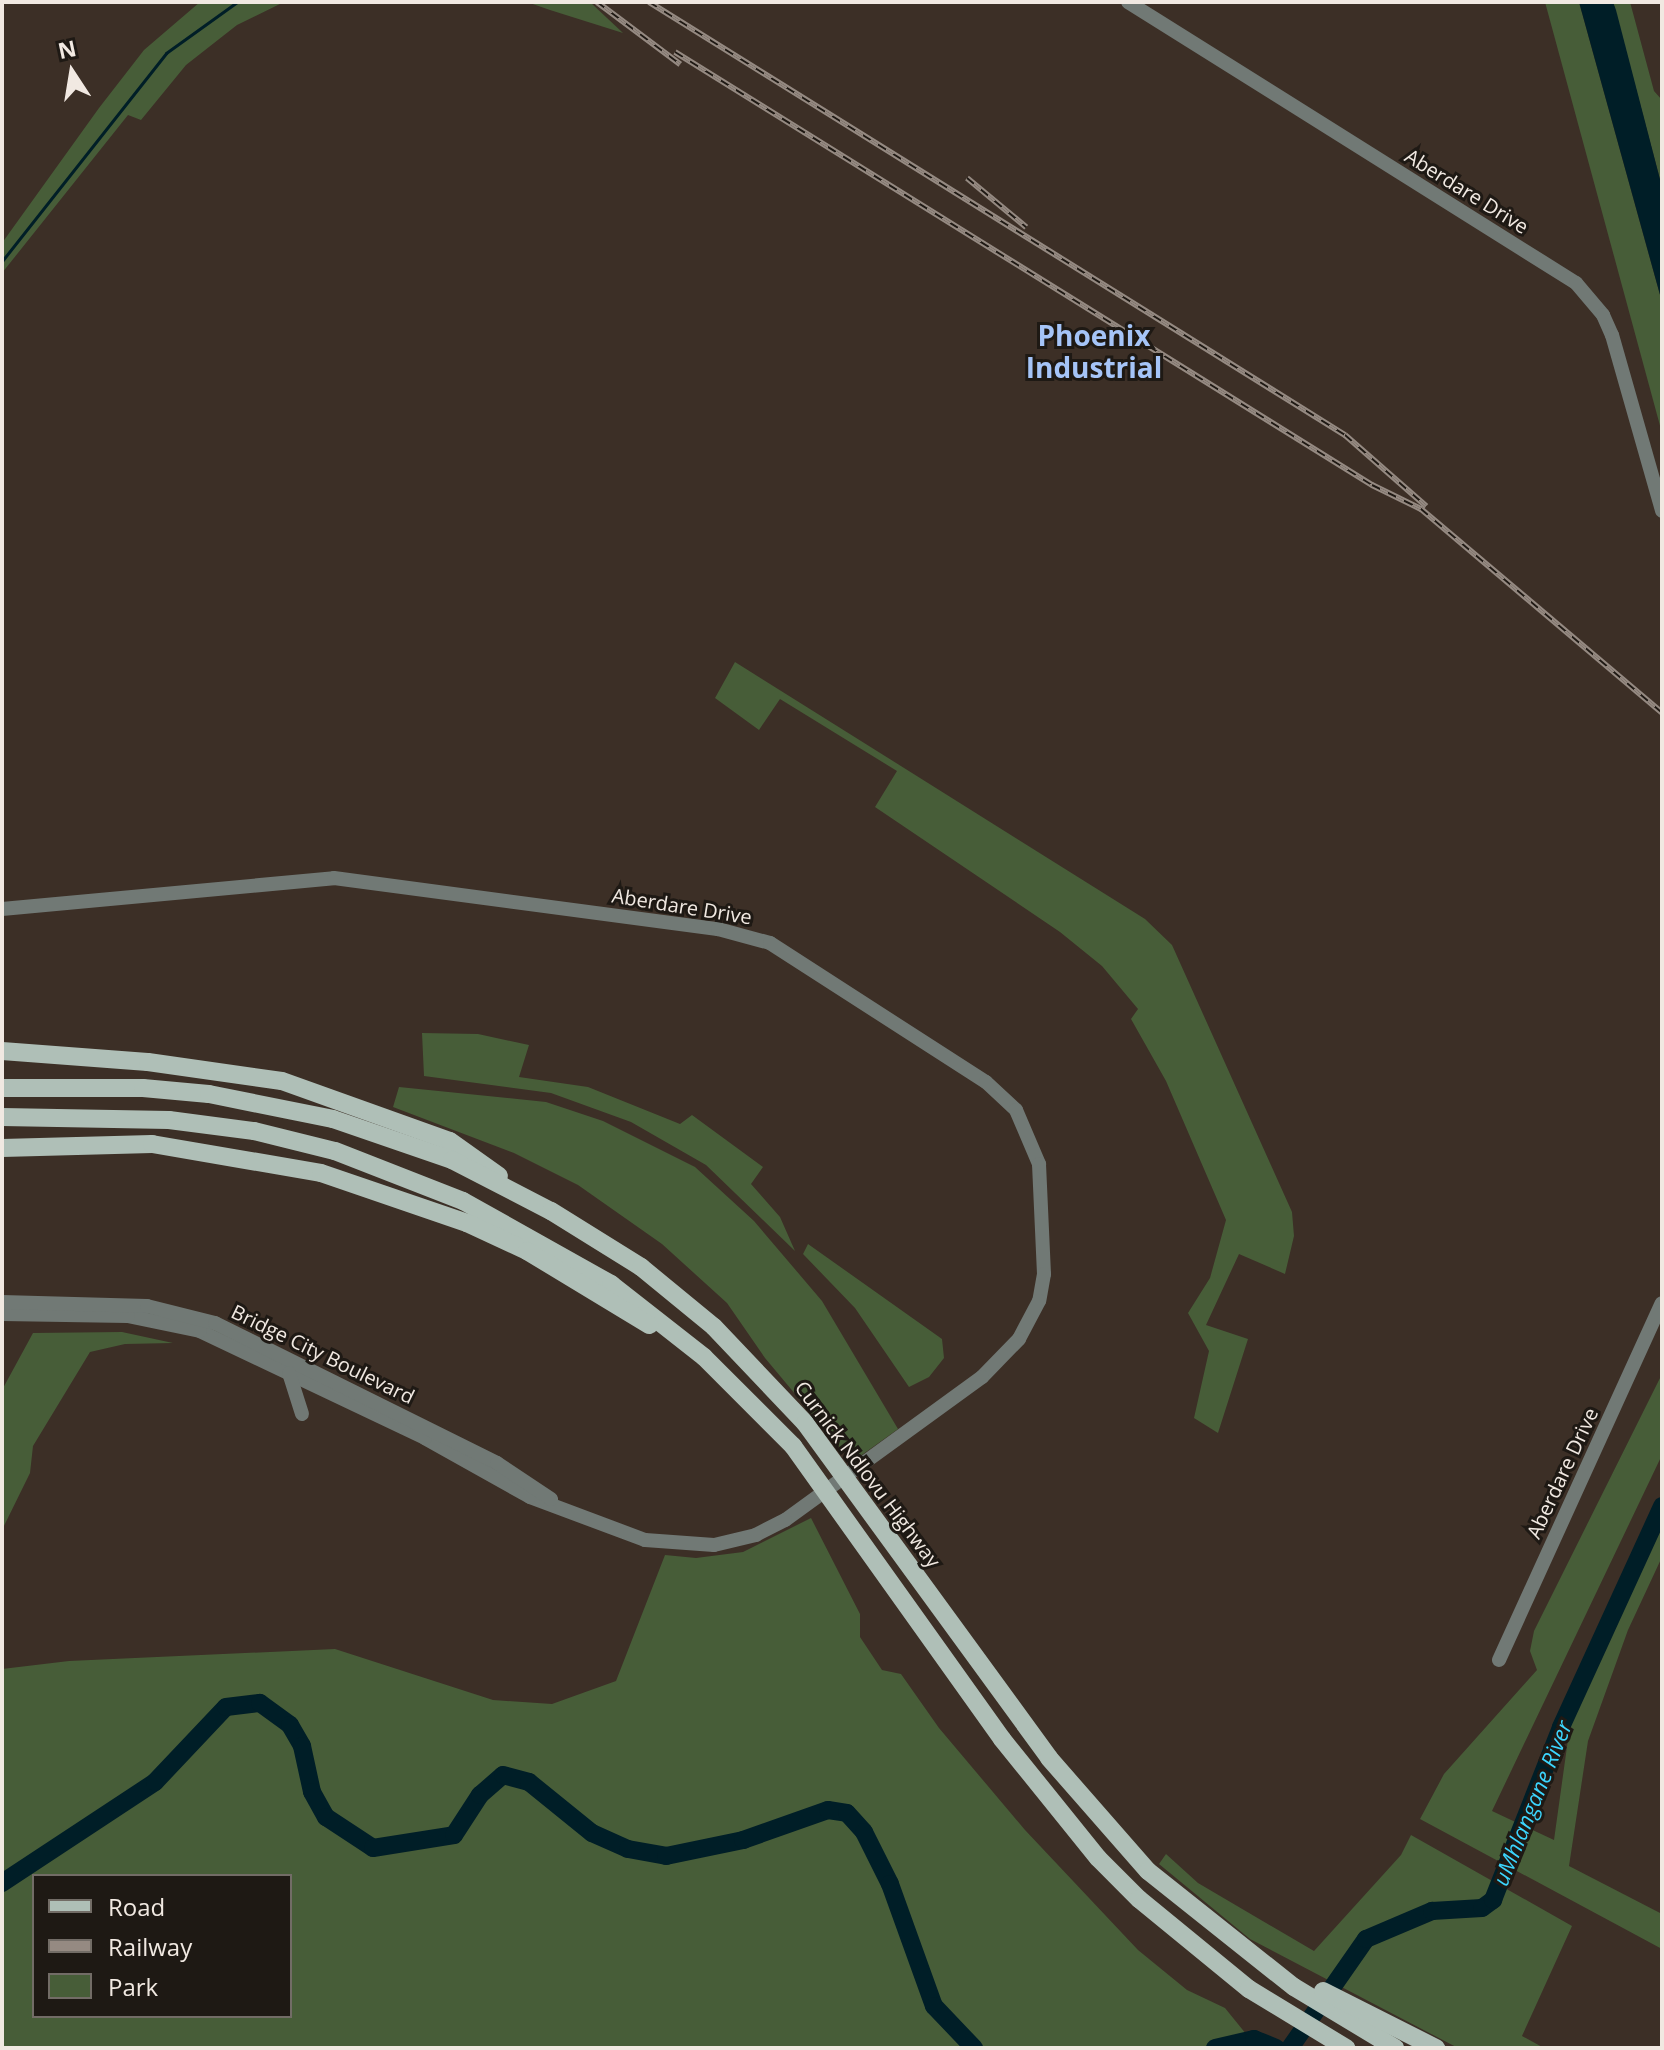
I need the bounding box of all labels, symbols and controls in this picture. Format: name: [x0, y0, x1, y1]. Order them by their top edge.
north arrow: [32, 32, 112, 112]
text: N: [55, 32, 79, 65]
street label: Aberdare Drive: [1401, 143, 1533, 239]
district label: Phoenix Industrial: [1026, 318, 1162, 384]
street label: Aberdare Drive: [610, 883, 754, 929]
street label: Bridge City Boulevard: [228, 1299, 418, 1409]
street label: Curnick Ndlovu Highway: [790, 1376, 946, 1572]
street label: Aberdare Drive: [1521, 1404, 1603, 1542]
water label: uMhlangane River: [1487, 1717, 1577, 1889]
legend: [32, 1874, 292, 2018]
text: Road: [108, 1890, 165, 1923]
text: Railway: [108, 1930, 192, 1963]
text: Park: [108, 1970, 158, 2003]

